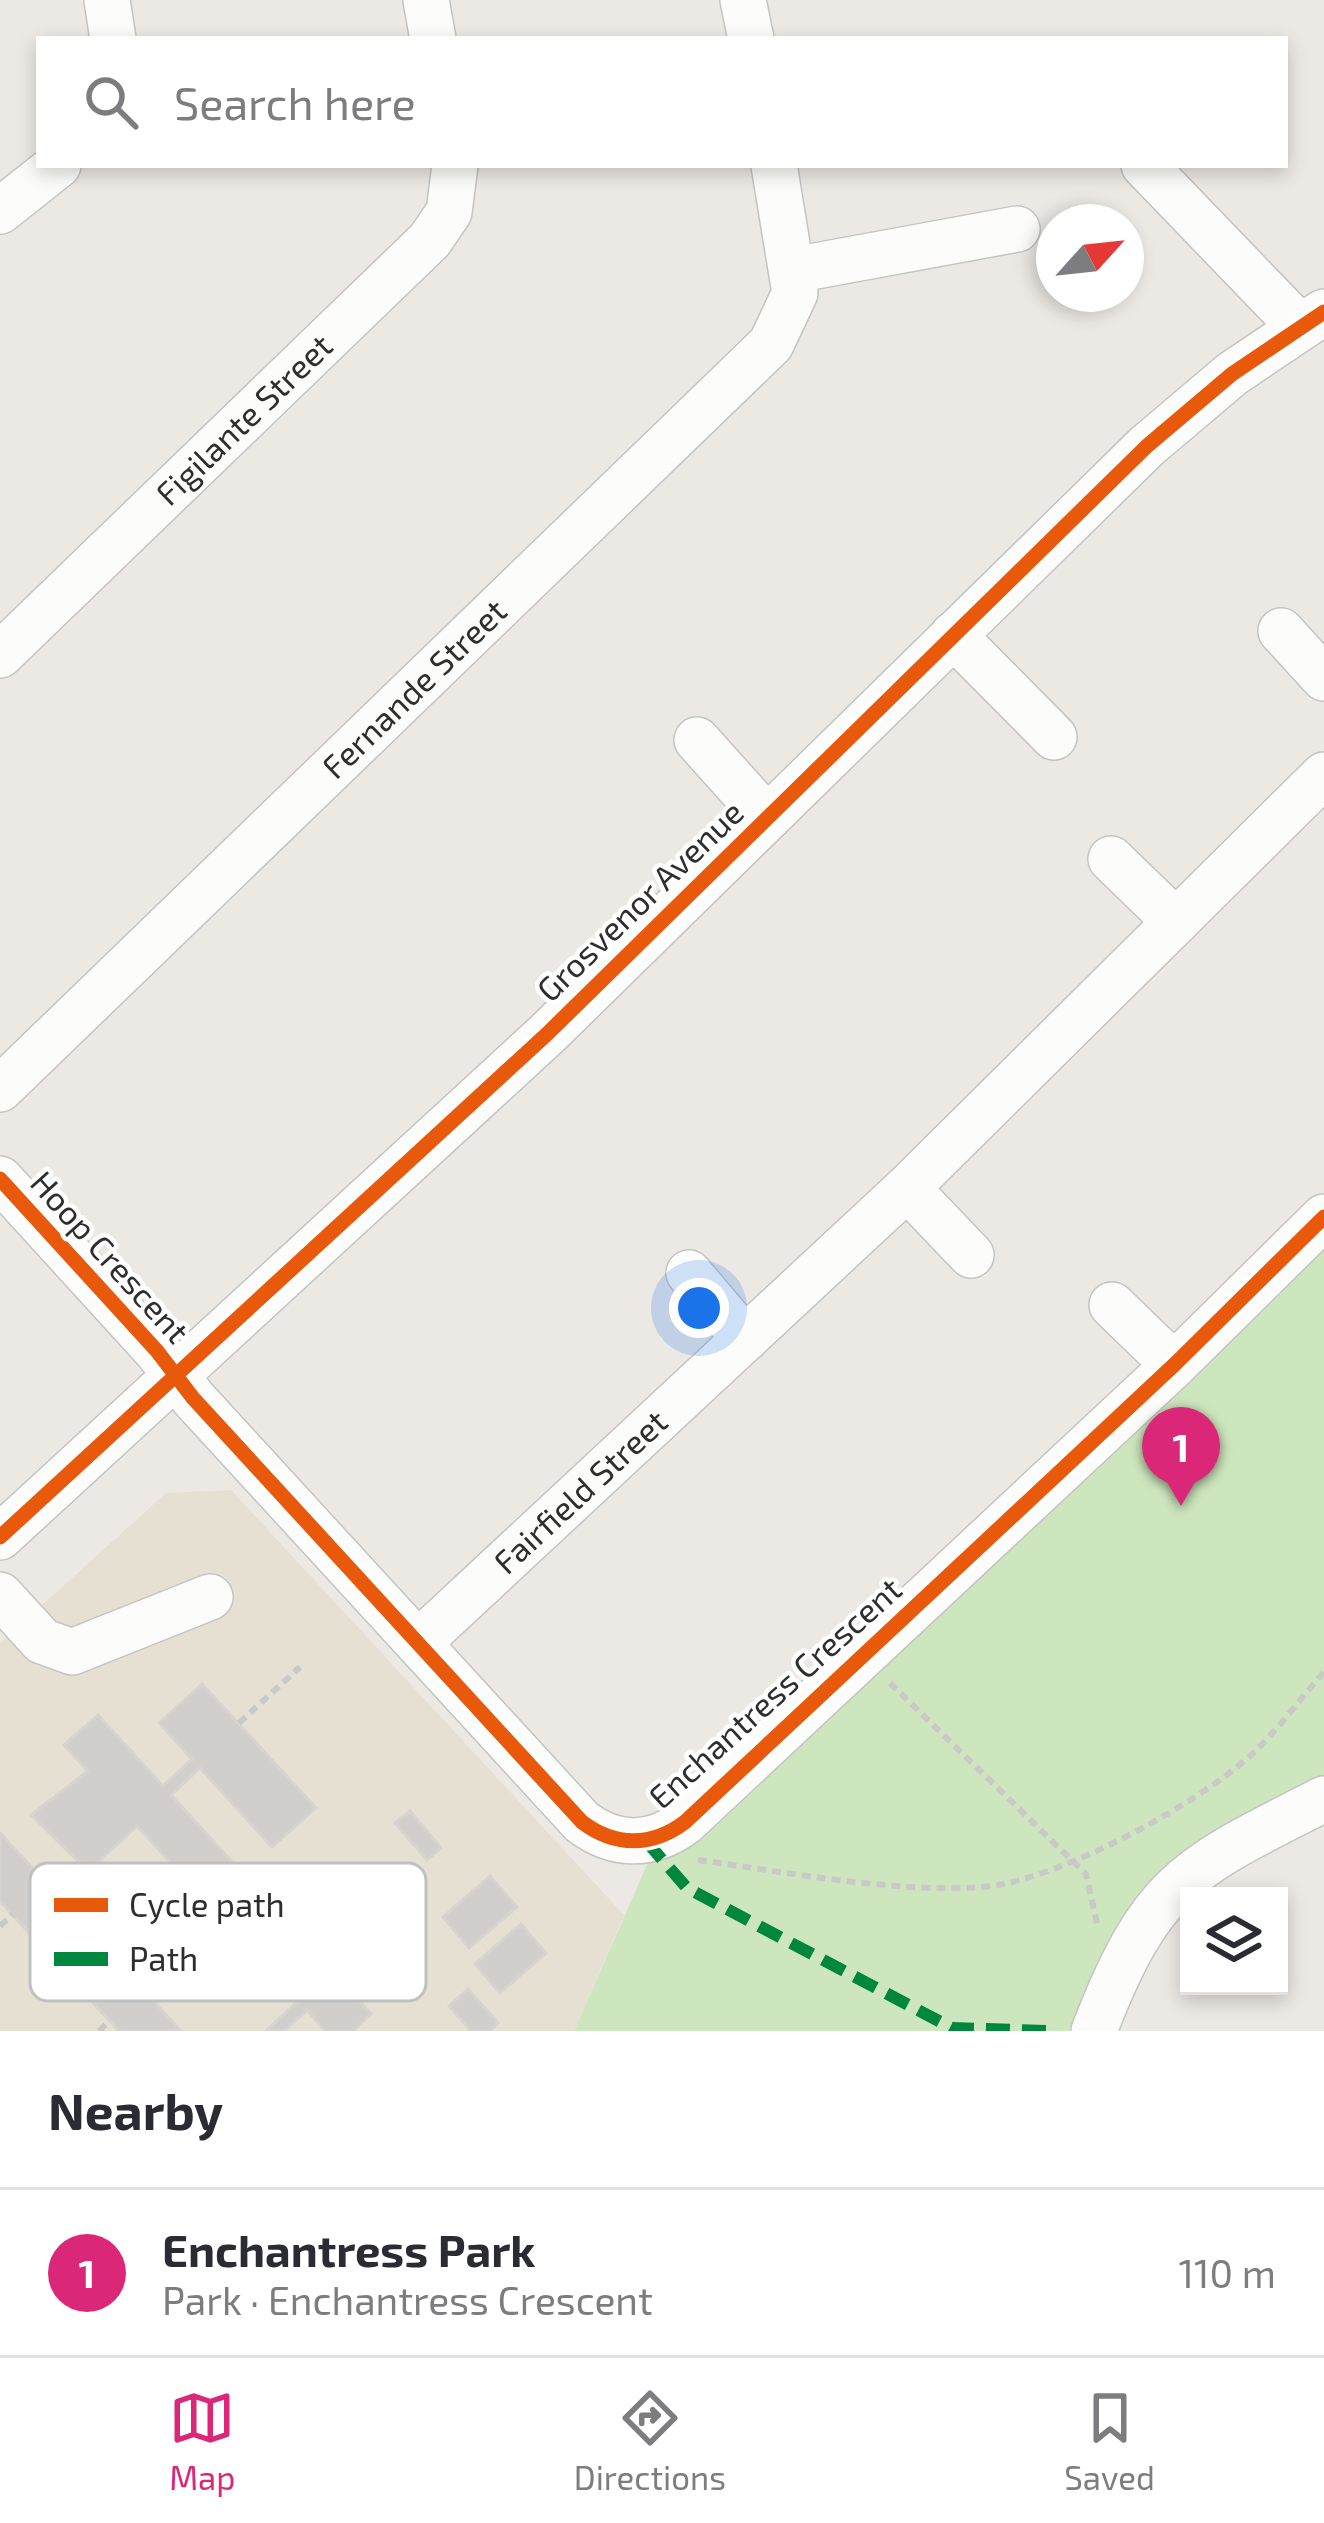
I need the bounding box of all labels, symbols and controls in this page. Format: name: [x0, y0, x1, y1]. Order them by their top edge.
search box: [36, 36, 1288, 168]
icon: search: [78, 69, 144, 135]
text: Search here: [174, 75, 416, 129]
north arrow: [1036, 204, 1144, 312]
street label: Figilante Street: [147, 325, 340, 513]
street label: Fernande Street: [313, 590, 514, 786]
street label: Grosvenor Avenue: [528, 792, 751, 1009]
street label: Hoop Crescent: [23, 1162, 198, 1351]
your location: [669, 1278, 729, 1338]
street label: Fairfield Street: [485, 1401, 675, 1581]
pin: 1: [1142, 1407, 1220, 1506]
street label: Enchantress Crescent: [640, 1568, 909, 1816]
legend: [30, 1863, 426, 2001]
text: Cycle path: [129, 1884, 285, 1924]
map controls: [1180, 1887, 1288, 1995]
button: layers: [1180, 1887, 1288, 1995]
text: Path: [129, 1938, 198, 1978]
text: Nearby: [48, 2079, 223, 2140]
text: Enchantress Park: [162, 2222, 536, 2276]
text: 1: [79, 2249, 95, 2296]
text: 110 m: [1179, 2249, 1276, 2296]
text: Park · Enchantress Crescent: [162, 2276, 653, 2323]
tab: Map: [169, 2385, 235, 2497]
tab: Directions: [574, 2385, 726, 2497]
tab: Saved: [1064, 2385, 1155, 2497]

